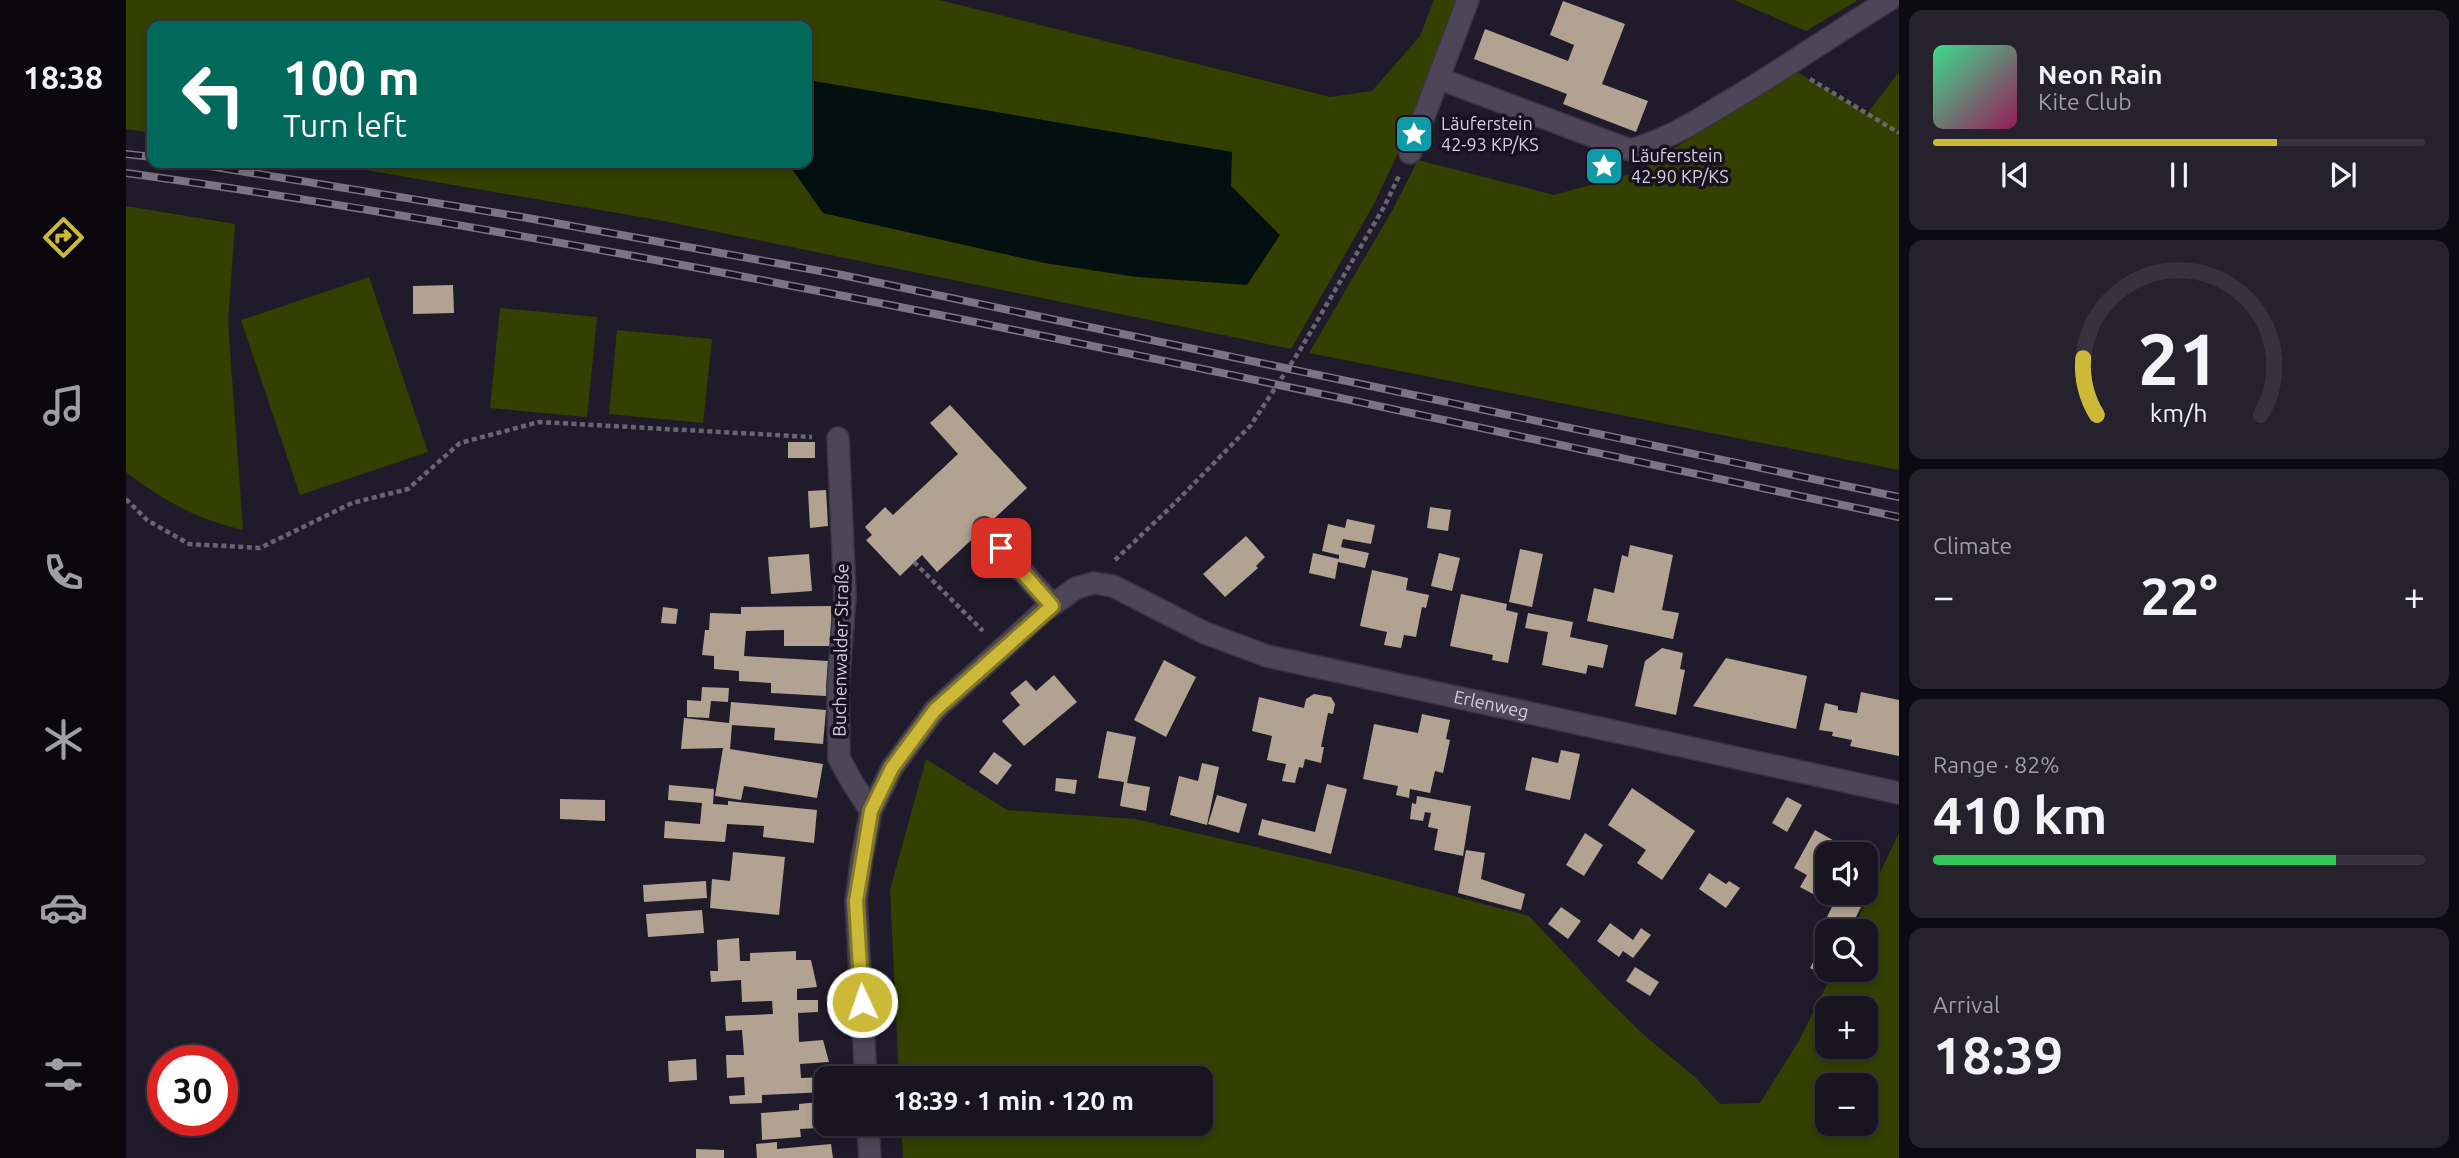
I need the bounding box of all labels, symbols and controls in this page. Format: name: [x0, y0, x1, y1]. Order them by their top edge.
icon: left: [168, 49, 259, 140]
text: 100 m: [283, 49, 420, 104]
text: 18:38: [23, 59, 103, 95]
text: Neon Rain: [2038, 60, 2163, 89]
text: Kite Club: [2038, 89, 2132, 114]
text: Turn left: [283, 107, 407, 143]
place icon: Läuferstein 42-93 KP/KS: [1393, 113, 1435, 155]
place label: Läuferstein 42-93 KP/KS: [1441, 113, 1539, 154]
place icon: Läuferstein 42-90 KP/KS: [1583, 145, 1625, 187]
place label: Läuferstein 42-90 KP/KS: [1631, 145, 1729, 186]
icon: previous: [1996, 156, 2034, 194]
icon: pause: [2160, 156, 2198, 194]
icon: next: [2324, 156, 2362, 194]
icon: directions: [39, 213, 88, 262]
text: 21: [2138, 318, 2220, 400]
icon: music: [39, 381, 88, 430]
text: km/h: [2150, 399, 2208, 427]
pin: [971, 518, 1031, 578]
icon: arrive: [982, 529, 1020, 567]
text: Climate: [1933, 533, 2012, 558]
icon: phone: [39, 548, 88, 597]
street label: Buchenwalder Straße: [828, 563, 852, 737]
text: 22°: [2140, 567, 2218, 625]
text: −: [1933, 575, 1954, 617]
text: +: [2404, 575, 2425, 617]
street label: Erlenweg: [1452, 686, 1531, 721]
icon: climate: [39, 715, 88, 764]
text: Range · 82%: [1933, 752, 2060, 777]
text: 410 km: [1933, 786, 2107, 844]
map controls: [1815, 842, 1878, 1136]
button: sound: [1815, 842, 1878, 905]
icon: car: [39, 883, 88, 932]
button: search: [1815, 919, 1878, 982]
position arrow: [825, 965, 899, 1039]
text: Arrival: [1933, 992, 2000, 1017]
button: +: [1815, 996, 1878, 1059]
text: 18:39: [1933, 1026, 2063, 1084]
speed limit sign: 30: [147, 1045, 238, 1136]
icon: filters: [39, 1050, 88, 1099]
button: −: [1815, 1073, 1878, 1136]
text: 18:39 · 1 min · 120 m: [893, 1086, 1134, 1115]

